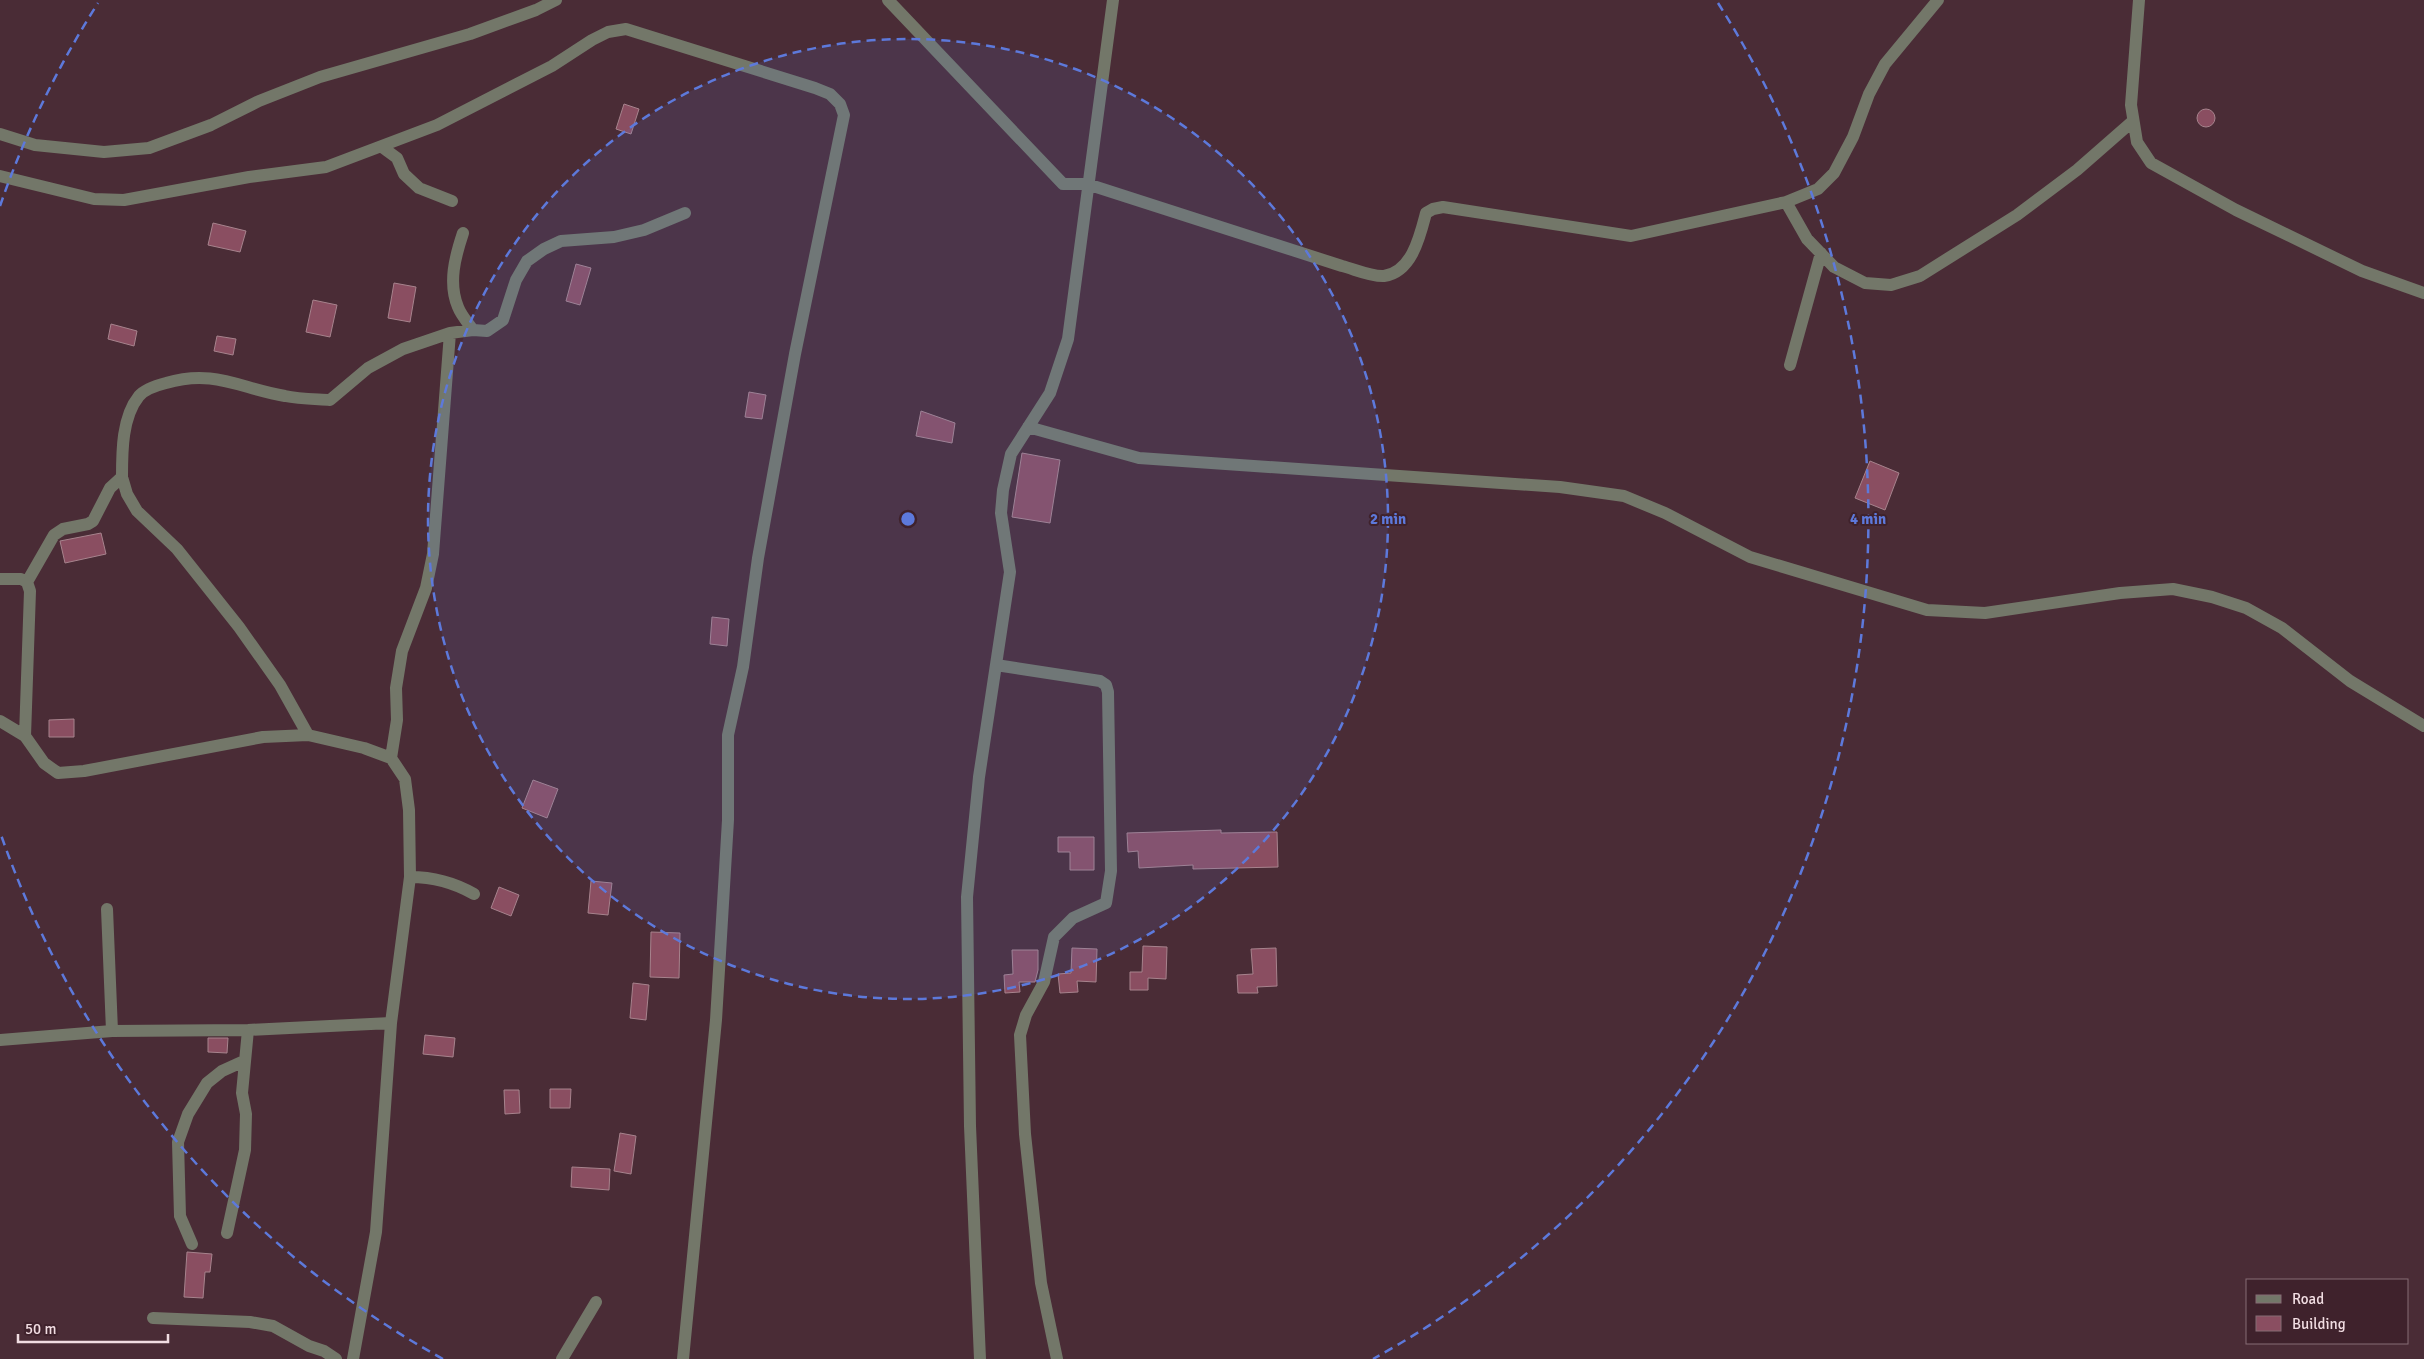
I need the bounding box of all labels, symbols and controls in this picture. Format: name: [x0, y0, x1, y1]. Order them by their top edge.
centre of rings: [899, 510, 917, 528]
text: 2 min: [1370, 510, 1406, 528]
text: 4 min: [1850, 510, 1886, 528]
legend: [2246, 1279, 2409, 1344]
text: Road: [2292, 1290, 2324, 1308]
scale bar: [18, 1312, 168, 1344]
text: Building: [2292, 1315, 2346, 1333]
text: 50 m: [25, 1320, 56, 1338]

